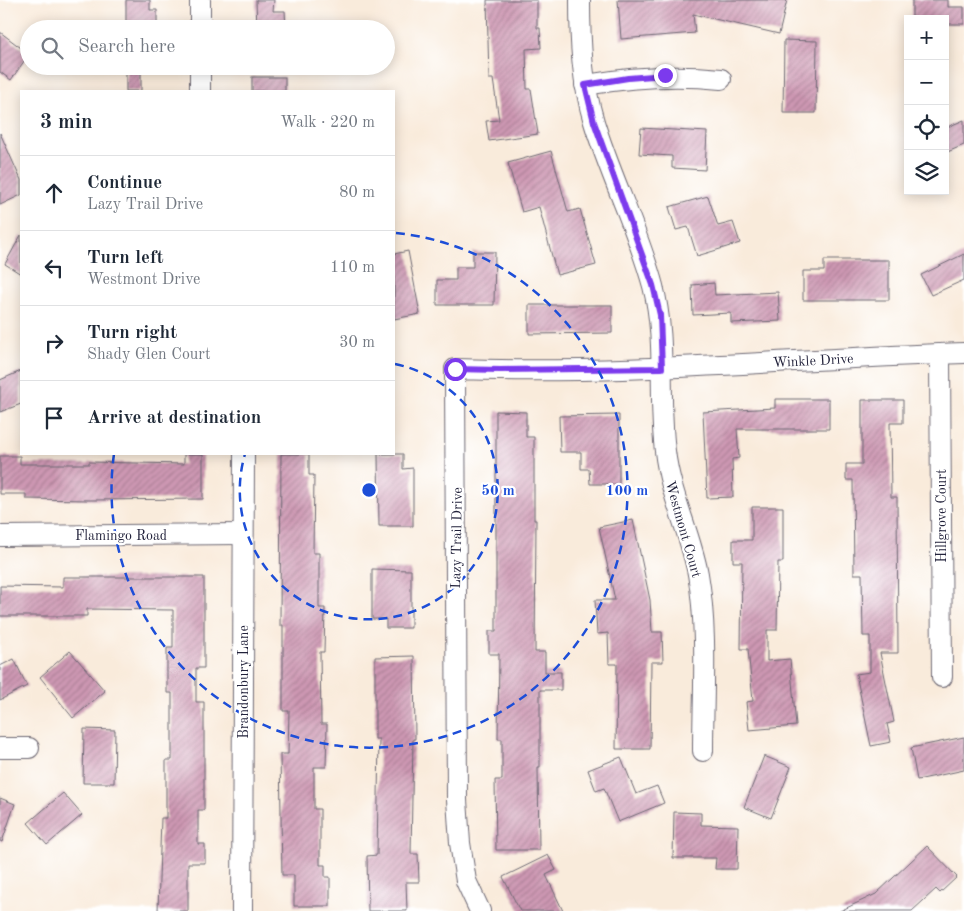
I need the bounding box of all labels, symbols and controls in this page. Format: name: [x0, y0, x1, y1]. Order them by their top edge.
map controls: [904, 15, 949, 195]
button: +: [904, 15, 949, 60]
search box: [20, 20, 395, 75]
icon: search: [38, 34, 66, 62]
text: Search here: [78, 38, 175, 57]
button: −: [904, 60, 949, 105]
route end: [654, 64, 677, 87]
button: locate: [904, 105, 949, 150]
text: 3 min: [40, 112, 93, 133]
text: Walk · 220 m: [280, 115, 375, 131]
button: layers: [904, 150, 949, 195]
text: Continue: [87, 174, 162, 193]
icon: ahead: [40, 179, 68, 207]
text: 80 m: [339, 185, 375, 201]
text: Lazy Trail Drive: [87, 197, 203, 213]
text: Turn left: [87, 249, 164, 268]
icon: left: [40, 254, 68, 282]
text: 110 m: [330, 260, 375, 276]
text: Westmont Drive: [87, 272, 200, 288]
text: Turn right: [87, 324, 177, 343]
icon: right: [40, 329, 68, 357]
text: 30 m: [339, 335, 375, 351]
text: Shady Glen Court: [87, 347, 211, 363]
street label: Winkle Drive: [772, 352, 854, 370]
route start: [444, 358, 467, 381]
icon: arrive: [40, 404, 68, 432]
text: Arrive at destination: [87, 409, 261, 428]
street label: Hillgrove Court: [935, 469, 949, 563]
street label: Westmont Court: [663, 479, 704, 579]
centre of rings: [360, 481, 378, 499]
text: 50 m: [481, 484, 515, 499]
text: 100 m: [606, 484, 648, 499]
street label: Lazy Trail Drive: [449, 487, 465, 589]
street label: Flamingo Road: [75, 529, 167, 543]
street label: Brandonbury Lane: [237, 625, 251, 739]

